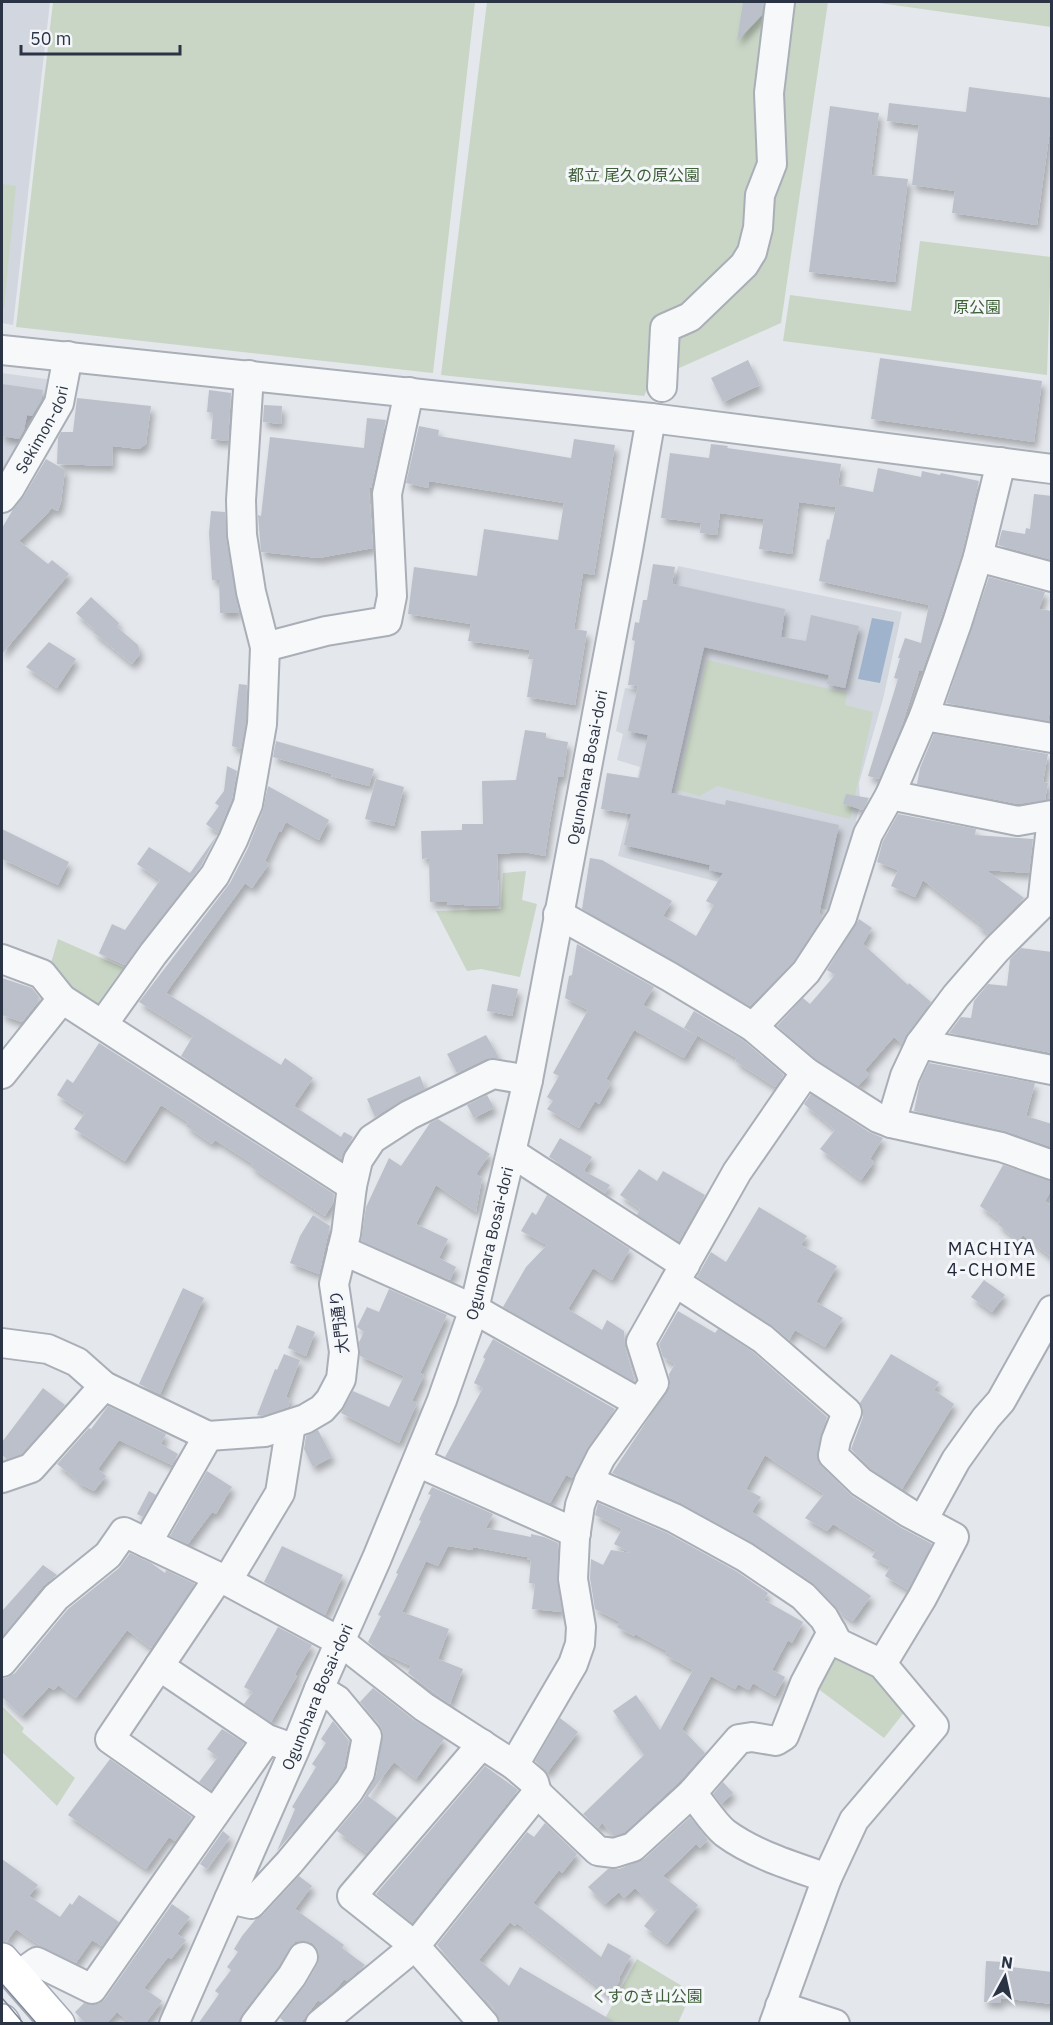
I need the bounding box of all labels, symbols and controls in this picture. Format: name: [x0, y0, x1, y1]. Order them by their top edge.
scale bar: [21, 18, 180, 56]
text: 50 m: [30, 27, 72, 50]
park label: 都立 尾久の原公園: [568, 165, 700, 185]
park label: 原公園: [953, 297, 1001, 317]
street label: Sekimon-dori: [11, 384, 72, 477]
street label: Ogunohara Bosai-dori: [563, 688, 611, 846]
street label: Ogunohara Bosai-dori: [461, 1165, 517, 1323]
district label: MACHIYA 4-CHOME: [947, 1237, 1037, 1281]
street label: 大門通り: [325, 1289, 353, 1355]
street label: Ogunohara Bosai-dori: [277, 1620, 357, 1773]
north arrow: [975, 1947, 1035, 2007]
text: N: [1000, 1951, 1014, 1973]
park label: くすのき山公園: [591, 1986, 703, 2006]

